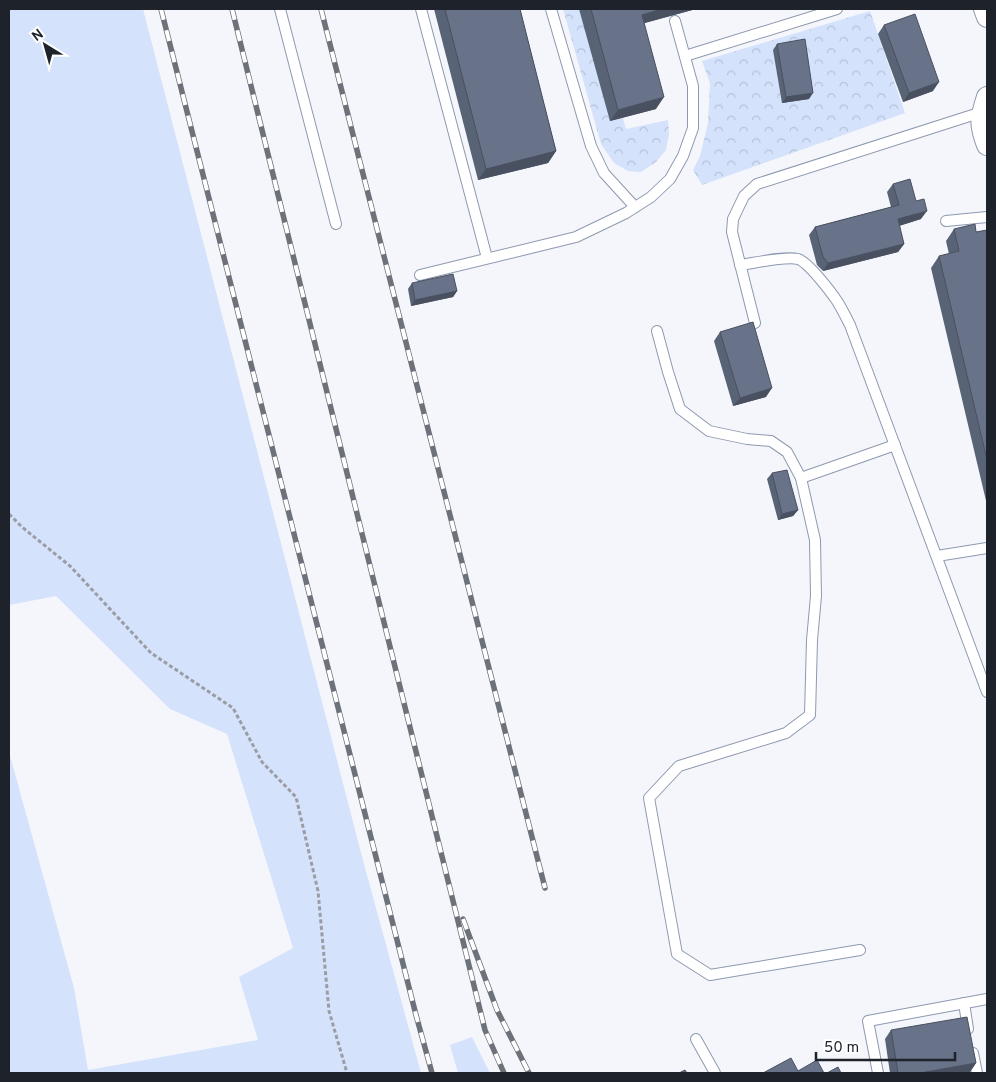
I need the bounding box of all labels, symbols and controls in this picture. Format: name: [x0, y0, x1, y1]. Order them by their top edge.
north arrow: [20, 20, 70, 70]
text: N: [29, 26, 47, 46]
scale bar: [816, 1030, 955, 1062]
text: 50 m: [824, 1039, 859, 1058]

